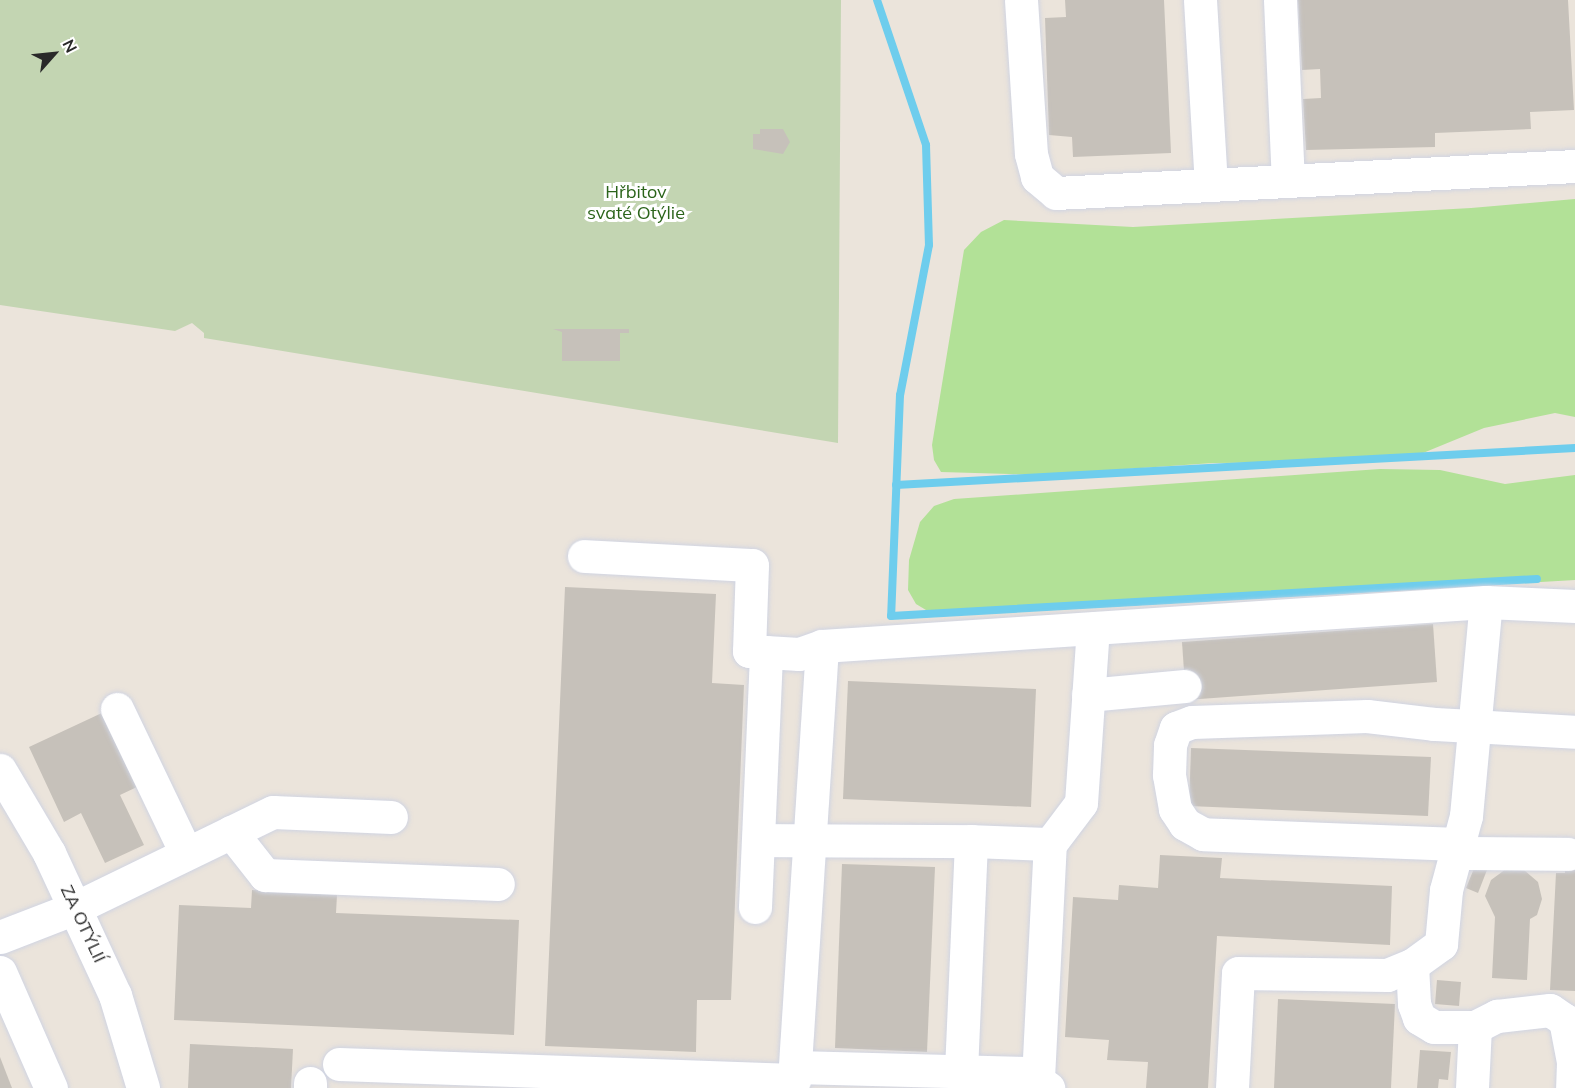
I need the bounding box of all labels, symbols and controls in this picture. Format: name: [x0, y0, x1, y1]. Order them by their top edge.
north arrow: [24, 24, 84, 84]
text: N: [58, 36, 82, 56]
park label: Hřbitov svaté Otýlie: [587, 182, 685, 224]
street label: ZA OTÝLIÍ: [56, 882, 110, 966]

